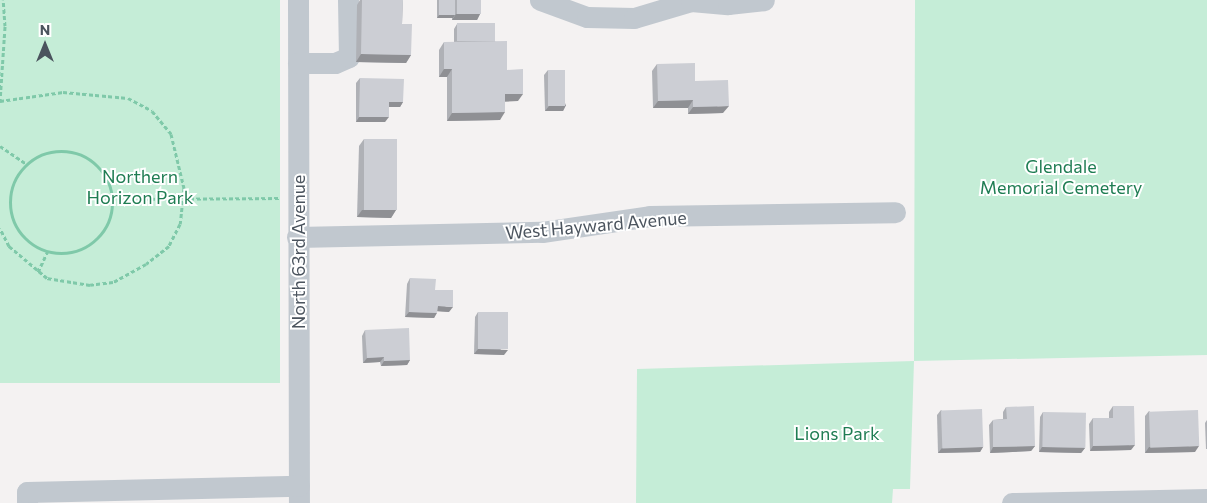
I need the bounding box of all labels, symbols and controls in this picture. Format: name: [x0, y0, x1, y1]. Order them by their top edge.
north arrow: [20, 20, 70, 70]
text: N: [40, 21, 50, 38]
park label: Glendale Memorial Cemetery: [980, 156, 1142, 198]
park label: Northern Horizon Park: [86, 166, 194, 208]
street label: North 63rd Avenue: [287, 175, 309, 329]
street label: West Hayward Avenue: [504, 206, 688, 244]
park label: Lions Park: [794, 422, 880, 444]

